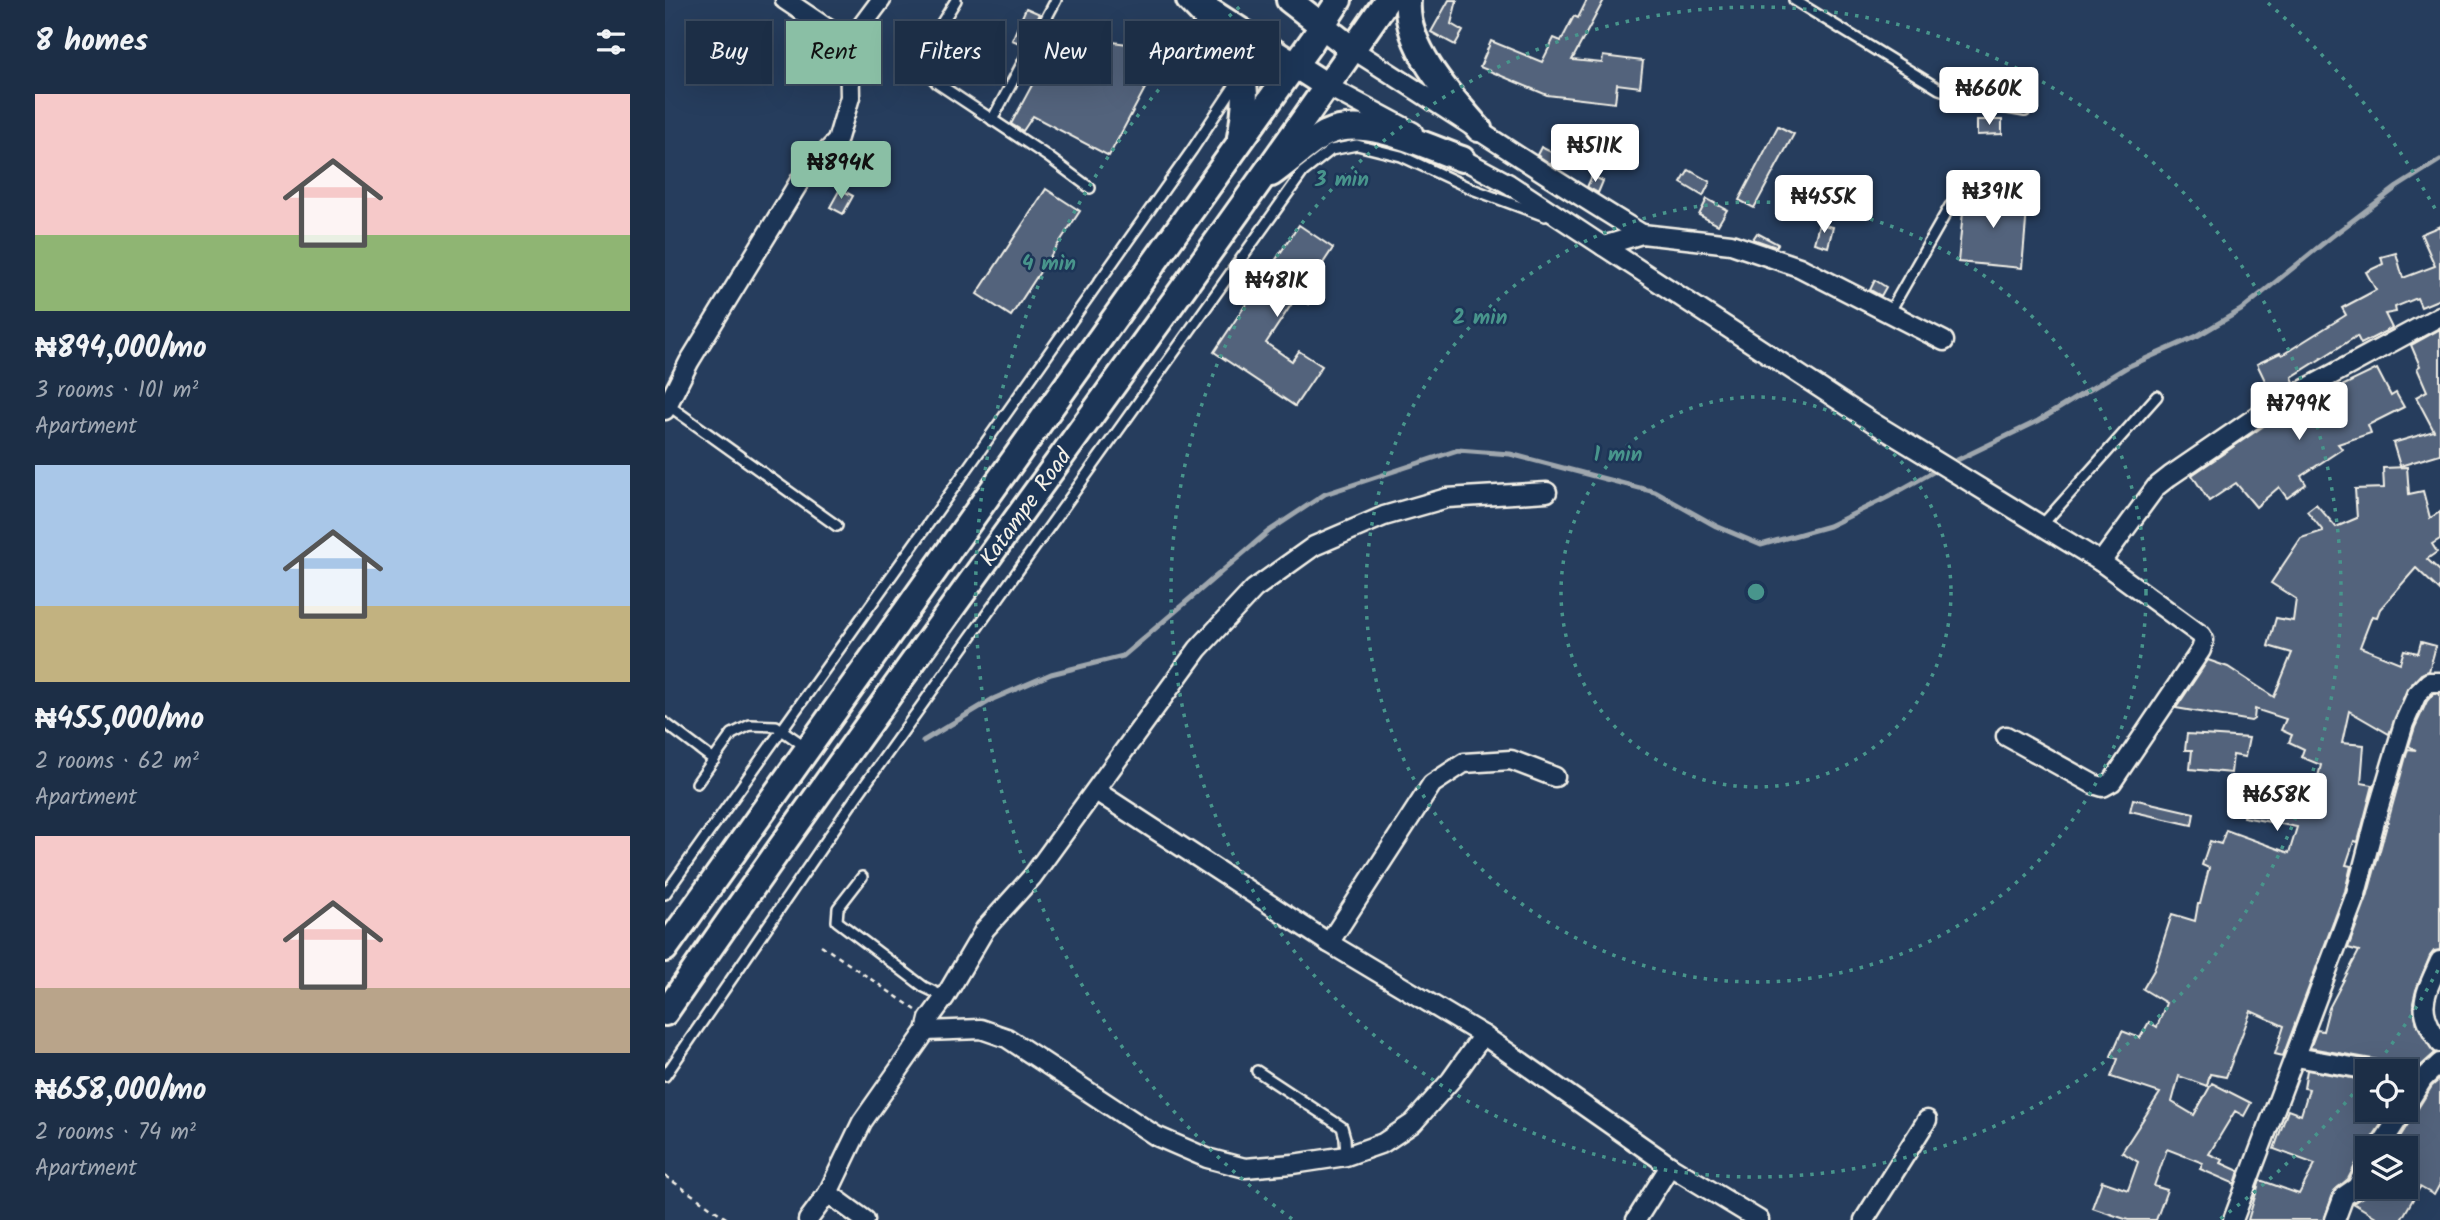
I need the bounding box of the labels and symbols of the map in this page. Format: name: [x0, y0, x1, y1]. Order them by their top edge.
pin: ₦660K: [1940, 68, 2038, 127]
pin: ₦511K: [1546, 124, 1644, 184]
pin: ₦894K: [792, 142, 890, 201]
text: 3 min: [1314, 164, 1369, 197]
pin: ₦391K: [1944, 170, 2042, 230]
pin: ₦455K: [1775, 176, 1873, 235]
text: 4 min: [1022, 248, 1076, 281]
pin: ₦481K: [1228, 260, 1326, 319]
text: 2 min: [1453, 302, 1507, 335]
pin: ₦799K: [2250, 382, 2348, 442]
text: 1 min: [1594, 439, 1642, 472]
street label: Katampe Road: [971, 441, 1082, 575]
centre of rings: [1744, 580, 1768, 604]
pin: ₦658K: [2228, 774, 2326, 833]

